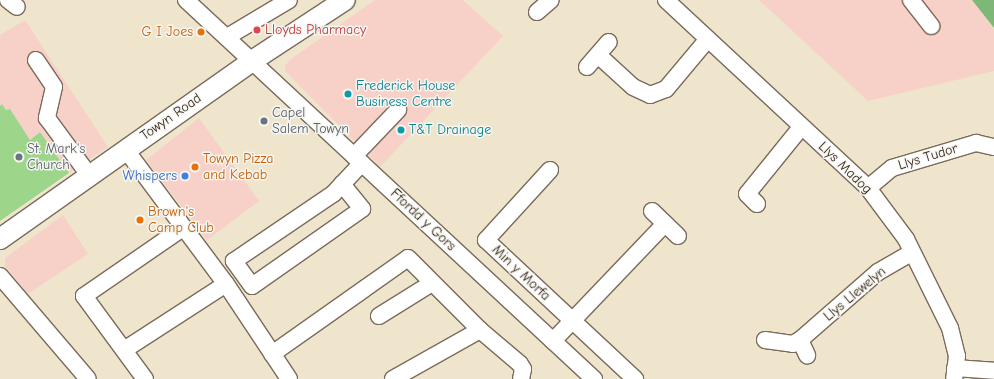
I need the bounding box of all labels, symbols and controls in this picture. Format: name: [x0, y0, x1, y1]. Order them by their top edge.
place label: Lloyds Pharmacy: [265, 22, 366, 38]
place label: G I Joes: [141, 24, 193, 40]
marker: Lloyds Pharmacy: [252, 25, 262, 35]
marker: G I Joes: [196, 27, 206, 37]
place label: Frederick House Business Centre: [356, 78, 455, 110]
marker: Frederick House Business Centre: [343, 89, 353, 99]
street label: Towyn Road: [137, 90, 205, 144]
place label: Capel Salem Towyn: [272, 105, 349, 138]
marker: Capel Salem Towyn: [259, 116, 269, 126]
place label: T&T Drainage: [409, 122, 491, 138]
marker: T&T Drainage: [396, 125, 406, 135]
street label: Llys Madog: [815, 138, 875, 198]
street label: Llys Tudor: [896, 140, 960, 174]
place label: St. Mark's Church: [27, 141, 85, 174]
place label: Towyn Pizza and Kebab: [203, 151, 273, 184]
marker: St. Mark's Church: [14, 152, 24, 162]
marker: Towyn Pizza and Kebab: [190, 162, 200, 172]
place label: Whispers: [123, 168, 177, 184]
marker: Whispers: [180, 171, 190, 181]
street label: Ffordd y Gors: [387, 185, 459, 255]
place label: Brown's Camp Club: [148, 204, 214, 236]
marker: Brown's Camp Club: [135, 215, 145, 225]
street label: Min y Morfa: [488, 242, 554, 304]
street label: Llys Llewelyn: [820, 263, 890, 325]

